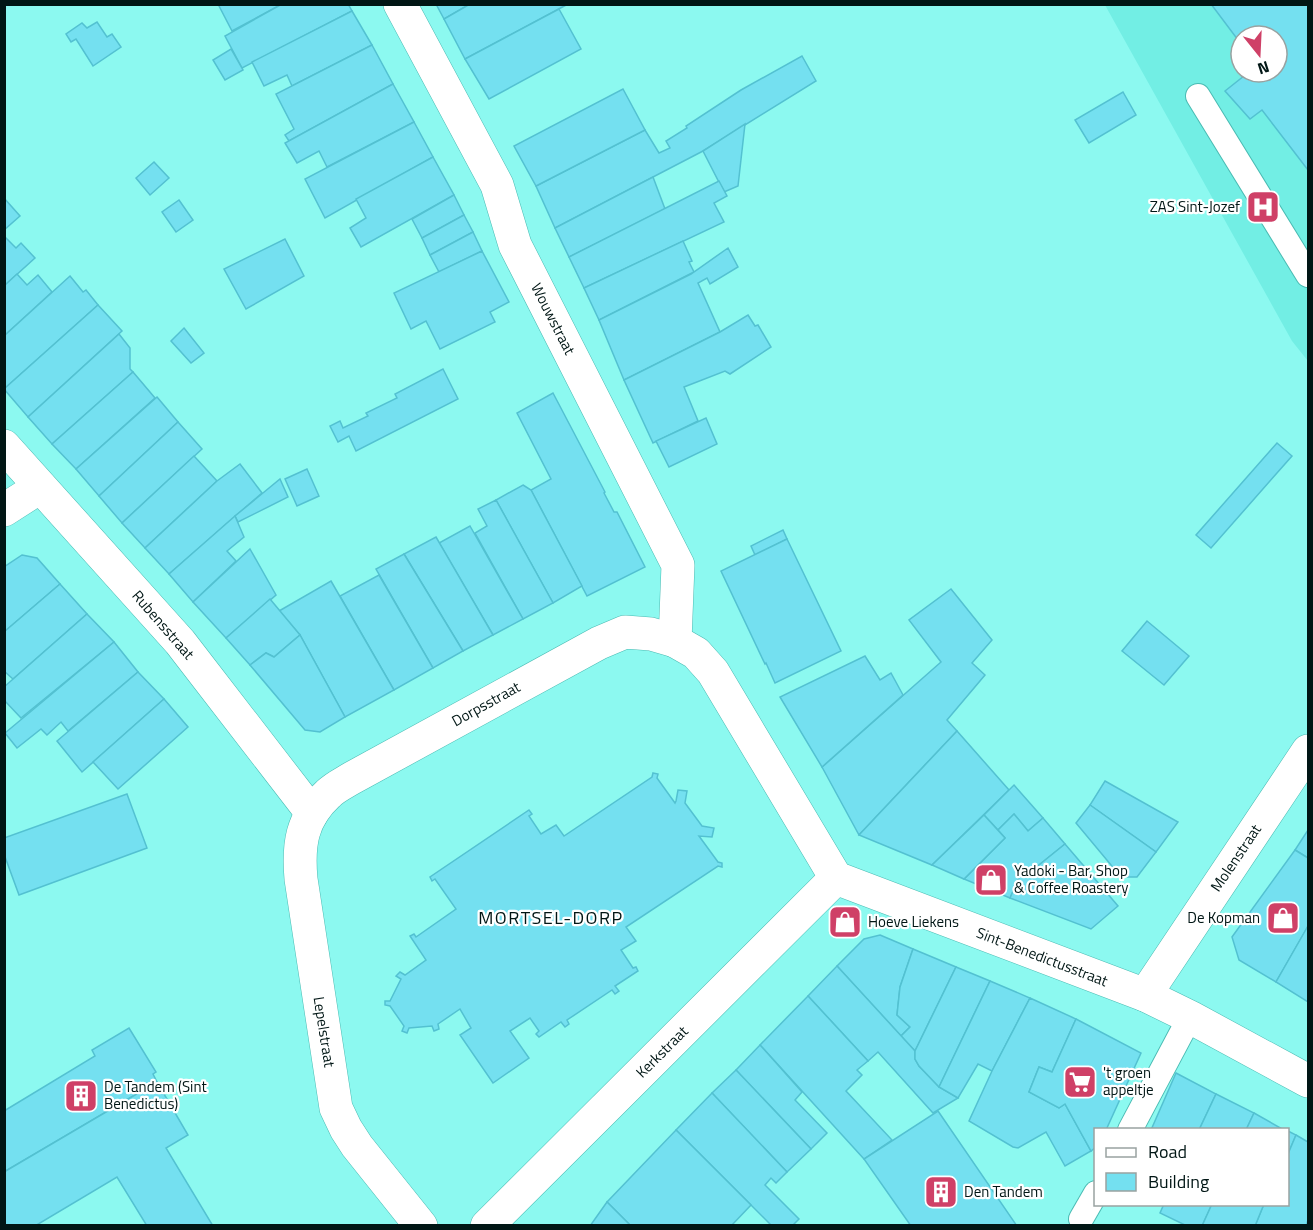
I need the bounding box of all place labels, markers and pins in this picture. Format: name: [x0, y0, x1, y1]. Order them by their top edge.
hospital icon: ZAS Sint-Jozef: [1245, 189, 1281, 225]
place label: ZAS Sint-Jozef: [1150, 195, 1240, 218]
place label: Yadoki - Bar, Shop & Coffee Roastery: [1014, 859, 1129, 899]
shop icon: Yadoki - Bar, Shop & Coffee Roastery: [973, 862, 1009, 898]
shop icon: De Kopman: [1265, 900, 1301, 936]
shop icon: Hoeve Liekens: [827, 904, 863, 940]
place label: De Kopman: [1187, 906, 1260, 929]
place label: Hoeve Liekens: [868, 910, 959, 933]
place label: 't groen appeltje: [1103, 1061, 1154, 1101]
supermarket icon: 't groen appeltje: [1062, 1064, 1098, 1100]
place label: De Tandem (Sint Benedictus): [104, 1075, 207, 1115]
building icon: De Tandem (Sint Benedictus): [63, 1078, 99, 1114]
building icon: Den Tandem: [923, 1174, 959, 1210]
place label: Den Tandem: [964, 1180, 1043, 1203]

